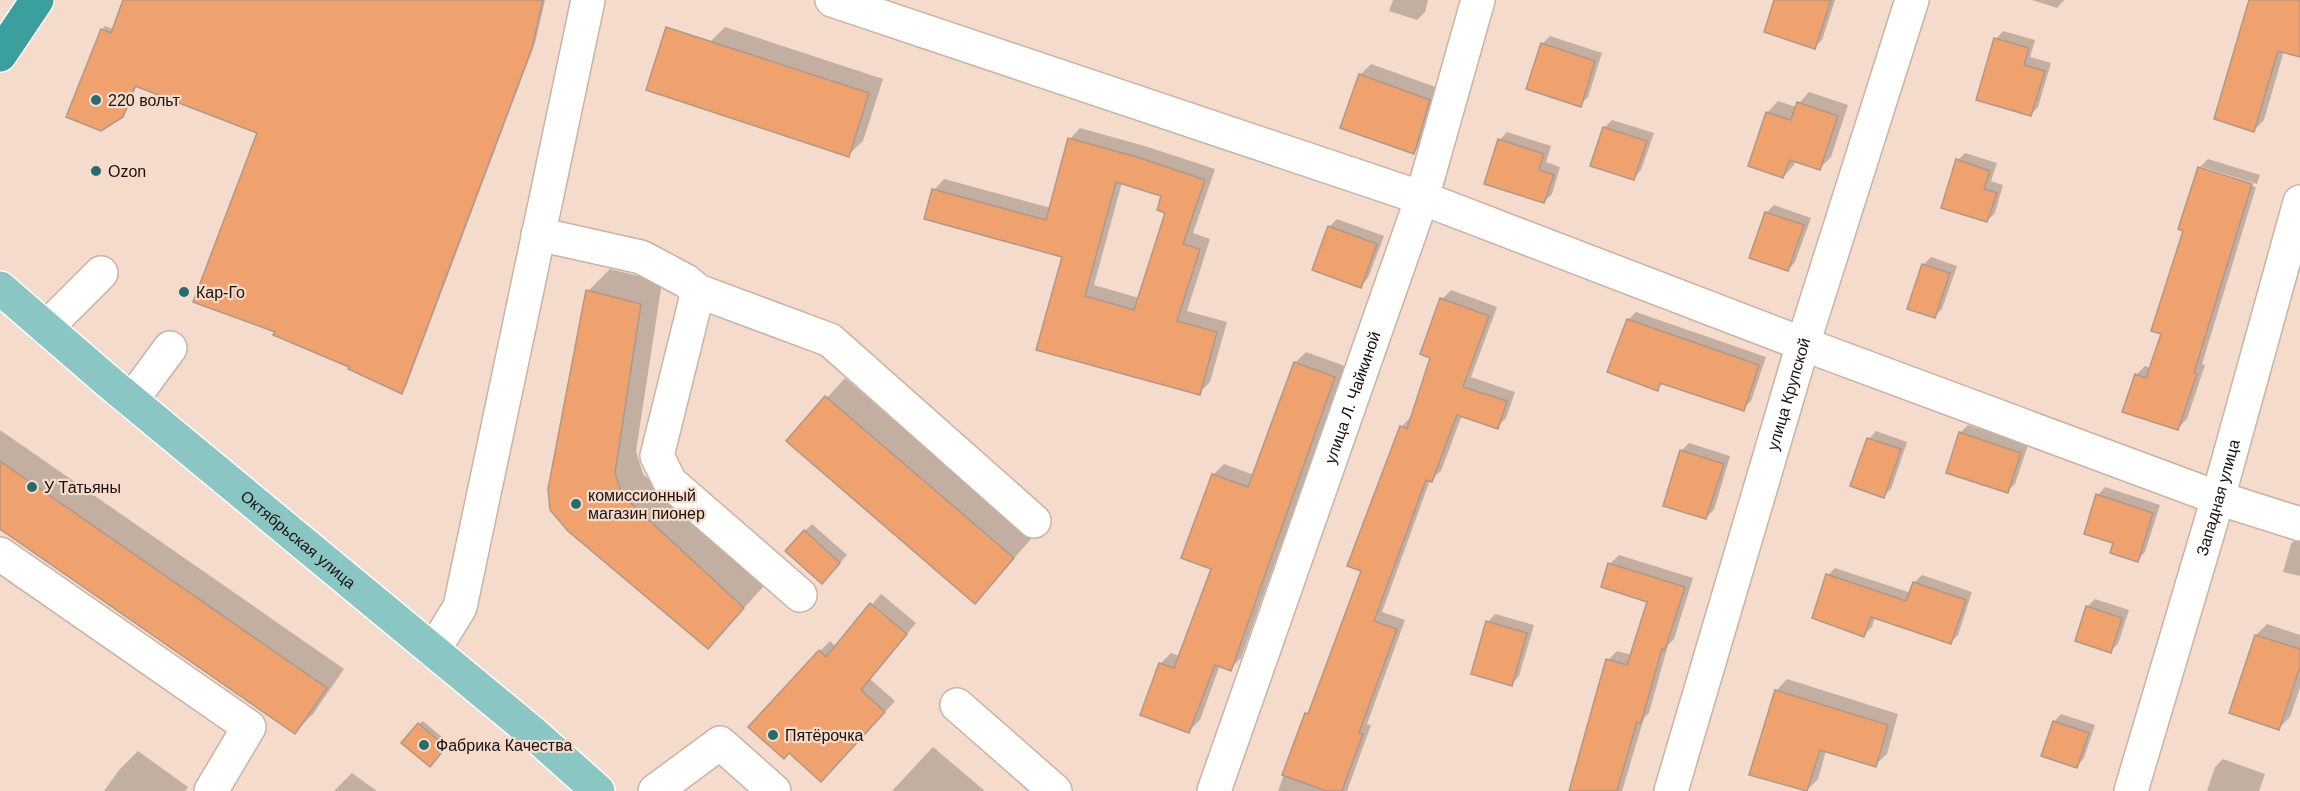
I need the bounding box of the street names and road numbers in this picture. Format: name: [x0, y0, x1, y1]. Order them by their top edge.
street label: улица Л. Чайкиной: [1321, 329, 1383, 466]
street label: улица Крупской: [1764, 336, 1813, 452]
street label: Западная улица: [2193, 437, 2242, 558]
street label: Октябрьская улица: [238, 487, 359, 591]

